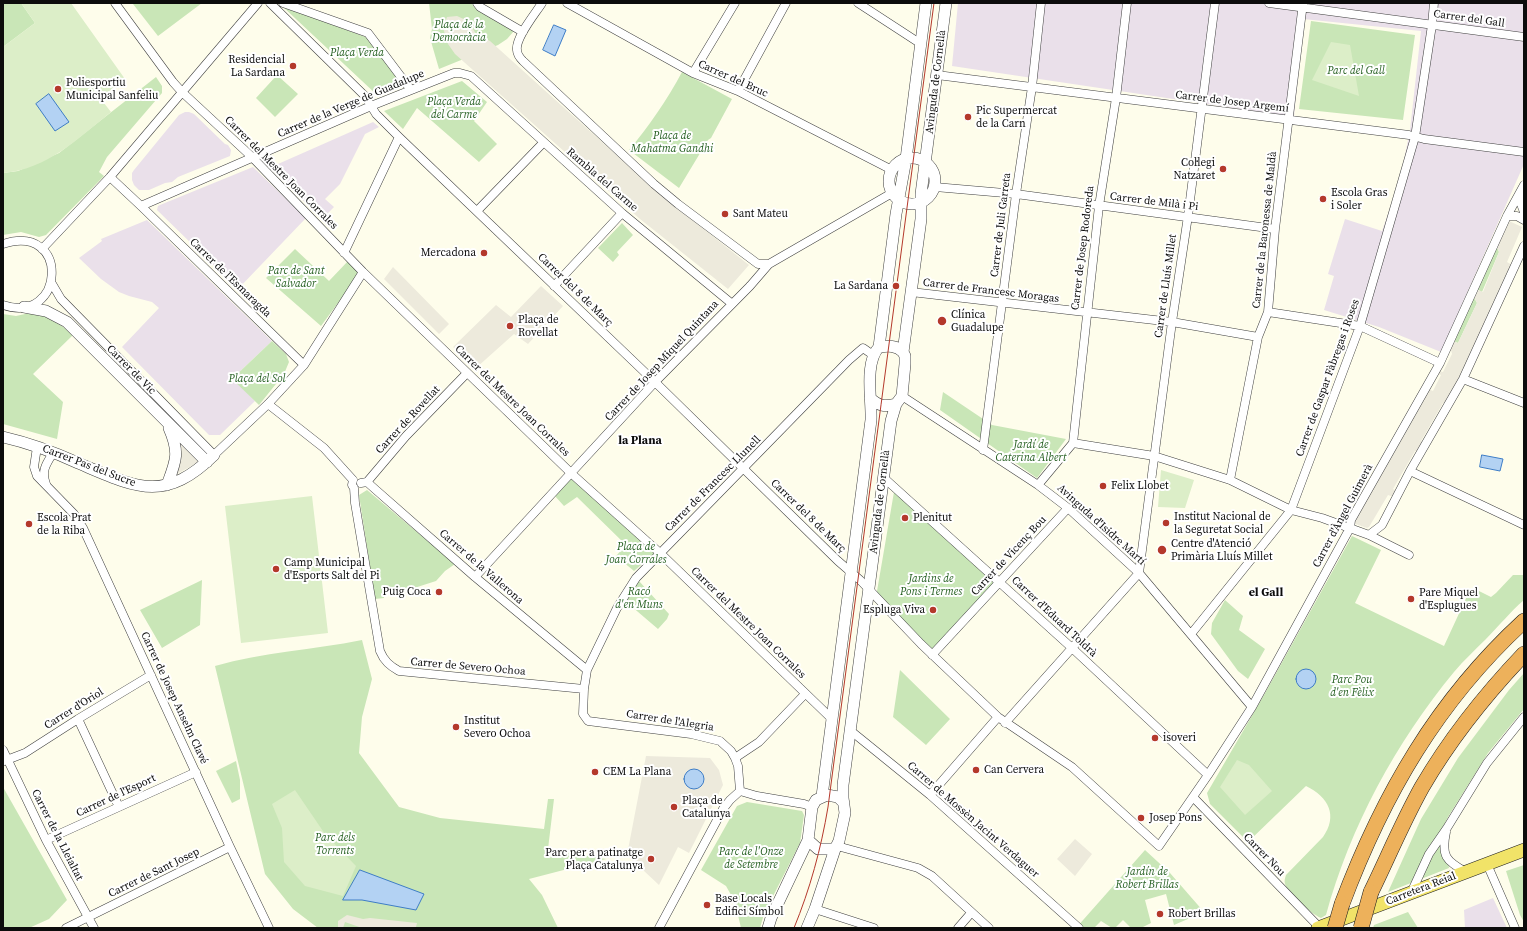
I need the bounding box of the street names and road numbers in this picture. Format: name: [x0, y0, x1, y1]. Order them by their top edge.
street label: Carrer del Gall: [1433, 7, 1505, 31]
street label: Avinguda de Cornellà: [923, 29, 949, 135]
street label: Carrer del Bruc: [696, 58, 770, 100]
street label: Carrer de la Verge de Guadalupe: [276, 67, 426, 141]
street label: Carrer de Josep Argemí: [1174, 88, 1290, 116]
street label: Carrer del Mestre Joan Corrales: [222, 114, 340, 232]
street label: Rambla del Carme: [564, 145, 640, 215]
street label: Carrer de la Baronessa de Maldà: [1250, 151, 1280, 309]
street label: Carrer de Juli Garreta: [988, 172, 1014, 278]
street label: Carrer de Josep Rodoreda: [1069, 185, 1097, 311]
street label: Carrer de Milà i Pi: [1109, 190, 1199, 214]
street label: Carrer de Lluís Millet: [1152, 233, 1180, 339]
street label: Carrer de l'Esmaragda: [187, 236, 273, 320]
street label: Carrer del 8 de Març: [535, 251, 615, 329]
street label: Carrer de Francesc Moragas: [922, 276, 1060, 306]
street label: Carrer de Josep Miquel Quintana: [602, 298, 722, 424]
street label: Carrer de Gaspar Fàbregas i Roses: [1293, 298, 1363, 458]
street label: Carrer de Vic: [103, 342, 159, 398]
street label: Carrer del Mestre Joan Corrales: [452, 343, 572, 459]
street label: Carrer de Rovellat: [373, 383, 443, 457]
street label: Carrer de Francesc Llunell: [662, 433, 764, 535]
street label: Carrer Pas del Sucre: [40, 442, 138, 490]
street label: Avinguda de Cornellà: [867, 449, 893, 555]
street label: Carrer d'Àngel Guimerà: [1310, 462, 1376, 570]
street label: Carrer del 8 de Març: [768, 477, 848, 555]
street label: Avinguda d'Isidre Martí: [1054, 482, 1148, 568]
street label: Carrer de Vicenç Bou: [969, 513, 1049, 599]
street label: Carrer de la Vallerona: [436, 527, 526, 607]
street label: Carrer del Mestre Joan Corrales: [688, 565, 808, 681]
street label: Carrer d'Eduard Toldrà: [1009, 574, 1099, 660]
street label: Carrer de Josep Anselm Clavé: [137, 630, 211, 766]
street label: Carrer de Severo Ochoa: [410, 655, 526, 679]
street label: Carrer d'Oriol: [42, 686, 106, 732]
street label: Carrer de l'Alegria: [625, 708, 715, 734]
street label: Carrer de Mossèn Jacint Verdaguer: [904, 759, 1042, 881]
street label: Carrer de l'Esport: [74, 772, 158, 820]
street label: Carrer de la Lleialtat: [28, 787, 86, 883]
street label: Carrer Nou: [1240, 831, 1288, 879]
street label: Carrer de Sant Josep: [106, 845, 202, 901]
street label: Carretera Reial: [1384, 870, 1458, 908]

